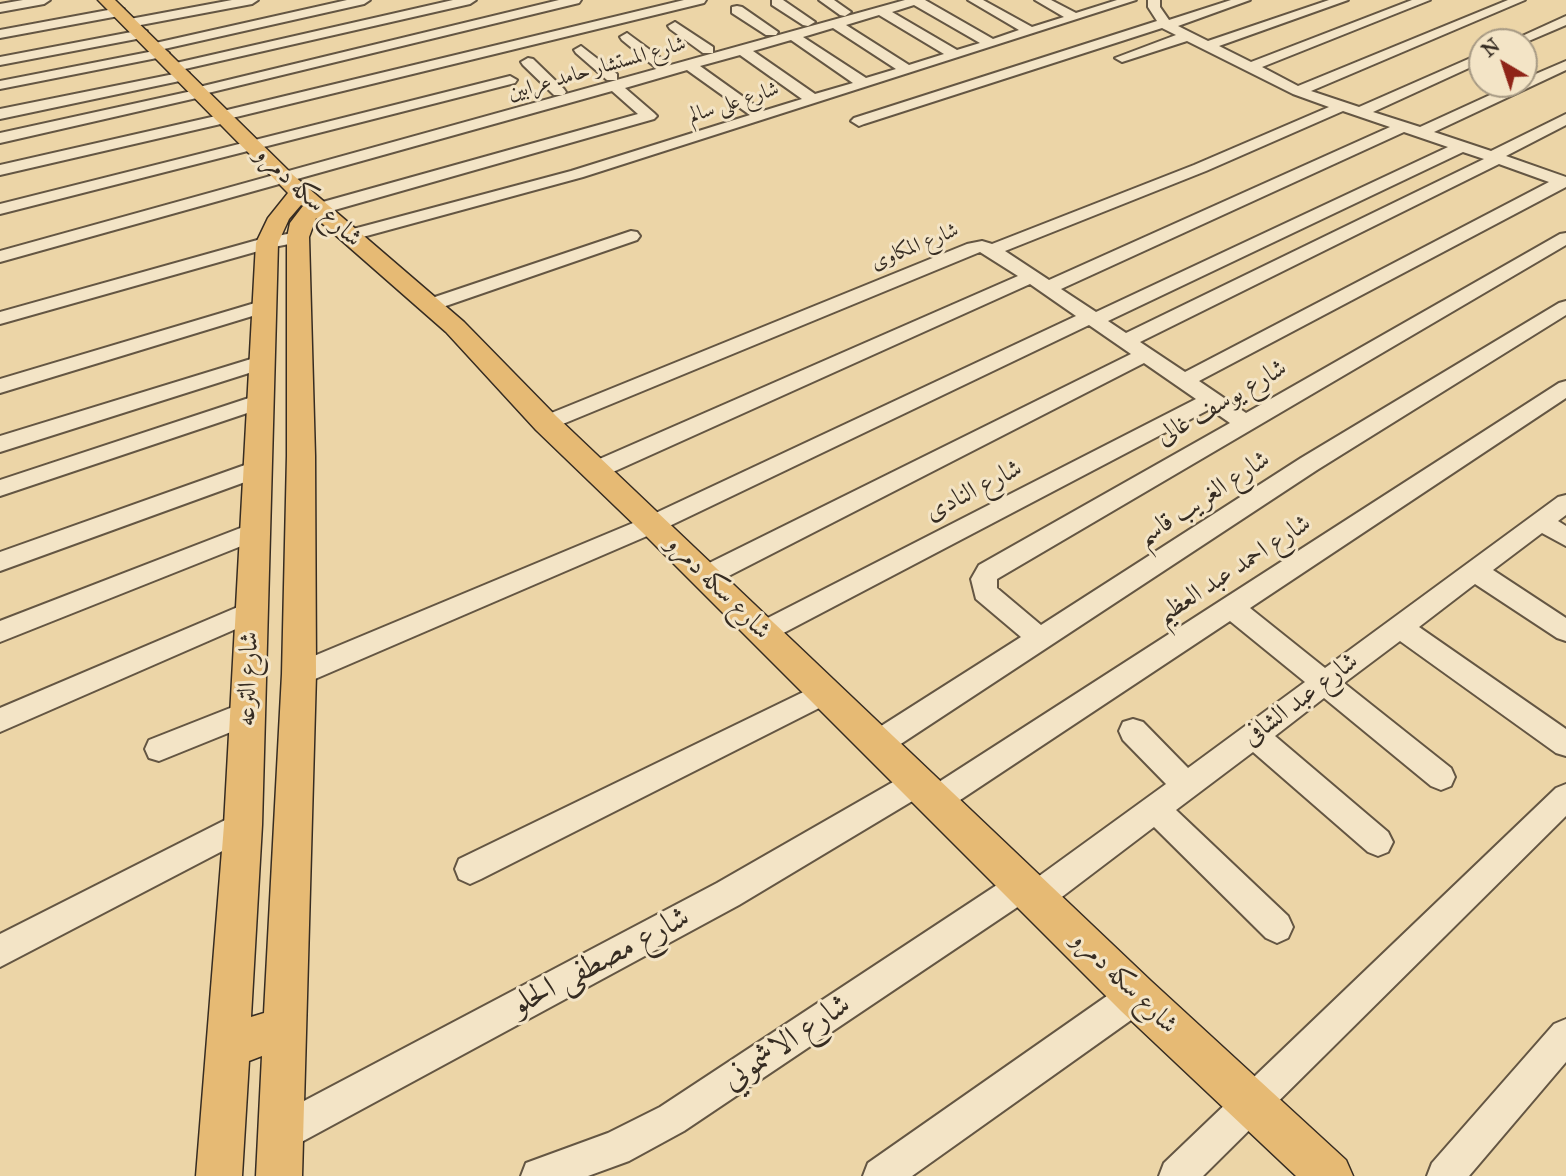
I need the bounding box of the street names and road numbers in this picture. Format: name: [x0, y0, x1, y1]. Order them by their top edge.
street label: شارع المستشار حامد عرابين: [505, 31, 689, 107]
street label: شارع على سالم: [686, 77, 782, 129]
street label: شارع سكه دمرو: [248, 139, 368, 255]
street label: شارع المكاوى: [867, 218, 963, 276]
street label: شارع يوسف غالى: [1151, 353, 1293, 453]
street label: شارع الغريب قاسم: [1132, 444, 1276, 554]
street label: شارع النادى: [920, 453, 1028, 529]
street label: شارع احمد عبد العظيم: [1151, 508, 1317, 632]
street label: شارع سكه دمرو: [659, 529, 777, 647]
street label: شارع الترعه: [232, 631, 266, 727]
street label: شارع عبد الشافى: [1237, 646, 1365, 754]
street label: شارع مصطفى الحلو: [505, 899, 697, 1025]
street label: شارع سكه دمرو: [1065, 925, 1183, 1041]
street label: شارع الاشموني: [715, 986, 859, 1100]

